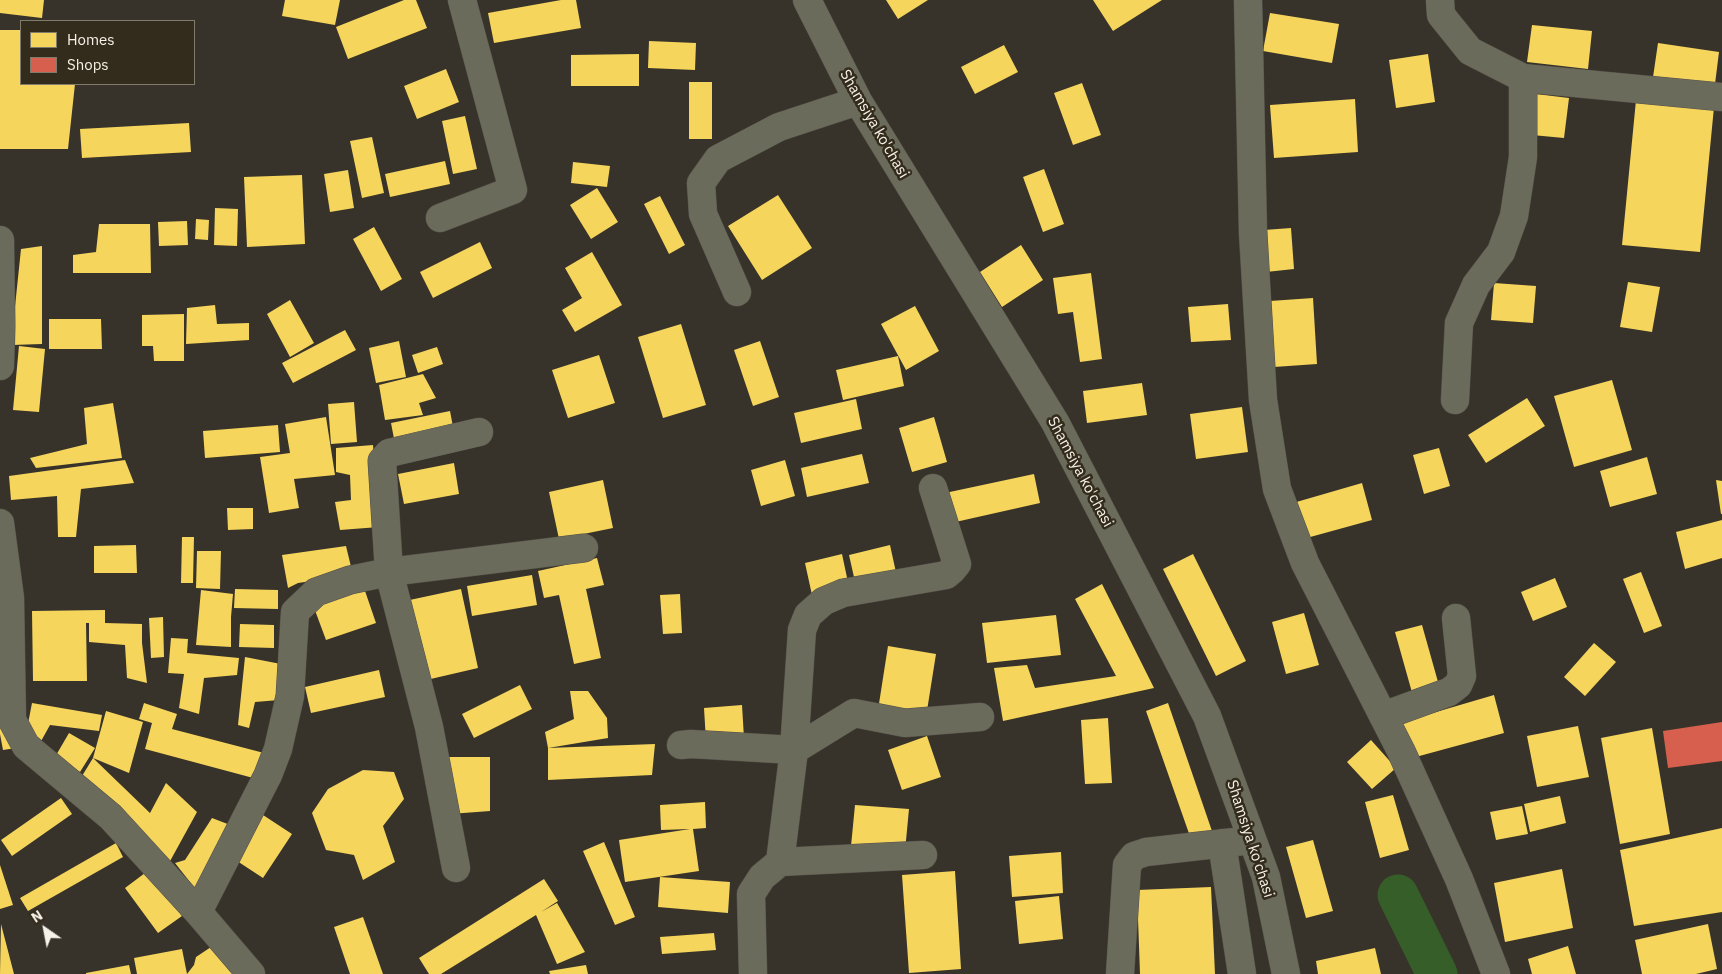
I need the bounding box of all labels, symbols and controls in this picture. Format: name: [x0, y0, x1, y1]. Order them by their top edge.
legend: [20, 20, 195, 85]
text: Homes: [67, 30, 115, 49]
text: Shops: [67, 55, 109, 74]
street label: Shamsiya ko'chasi: [836, 66, 912, 182]
street label: Shamsiya ko'chasi: [1043, 414, 1117, 530]
street label: Shamsiya ko'chasi: [1223, 778, 1277, 900]
north arrow: [20, 904, 70, 954]
text: N: [28, 906, 46, 927]

